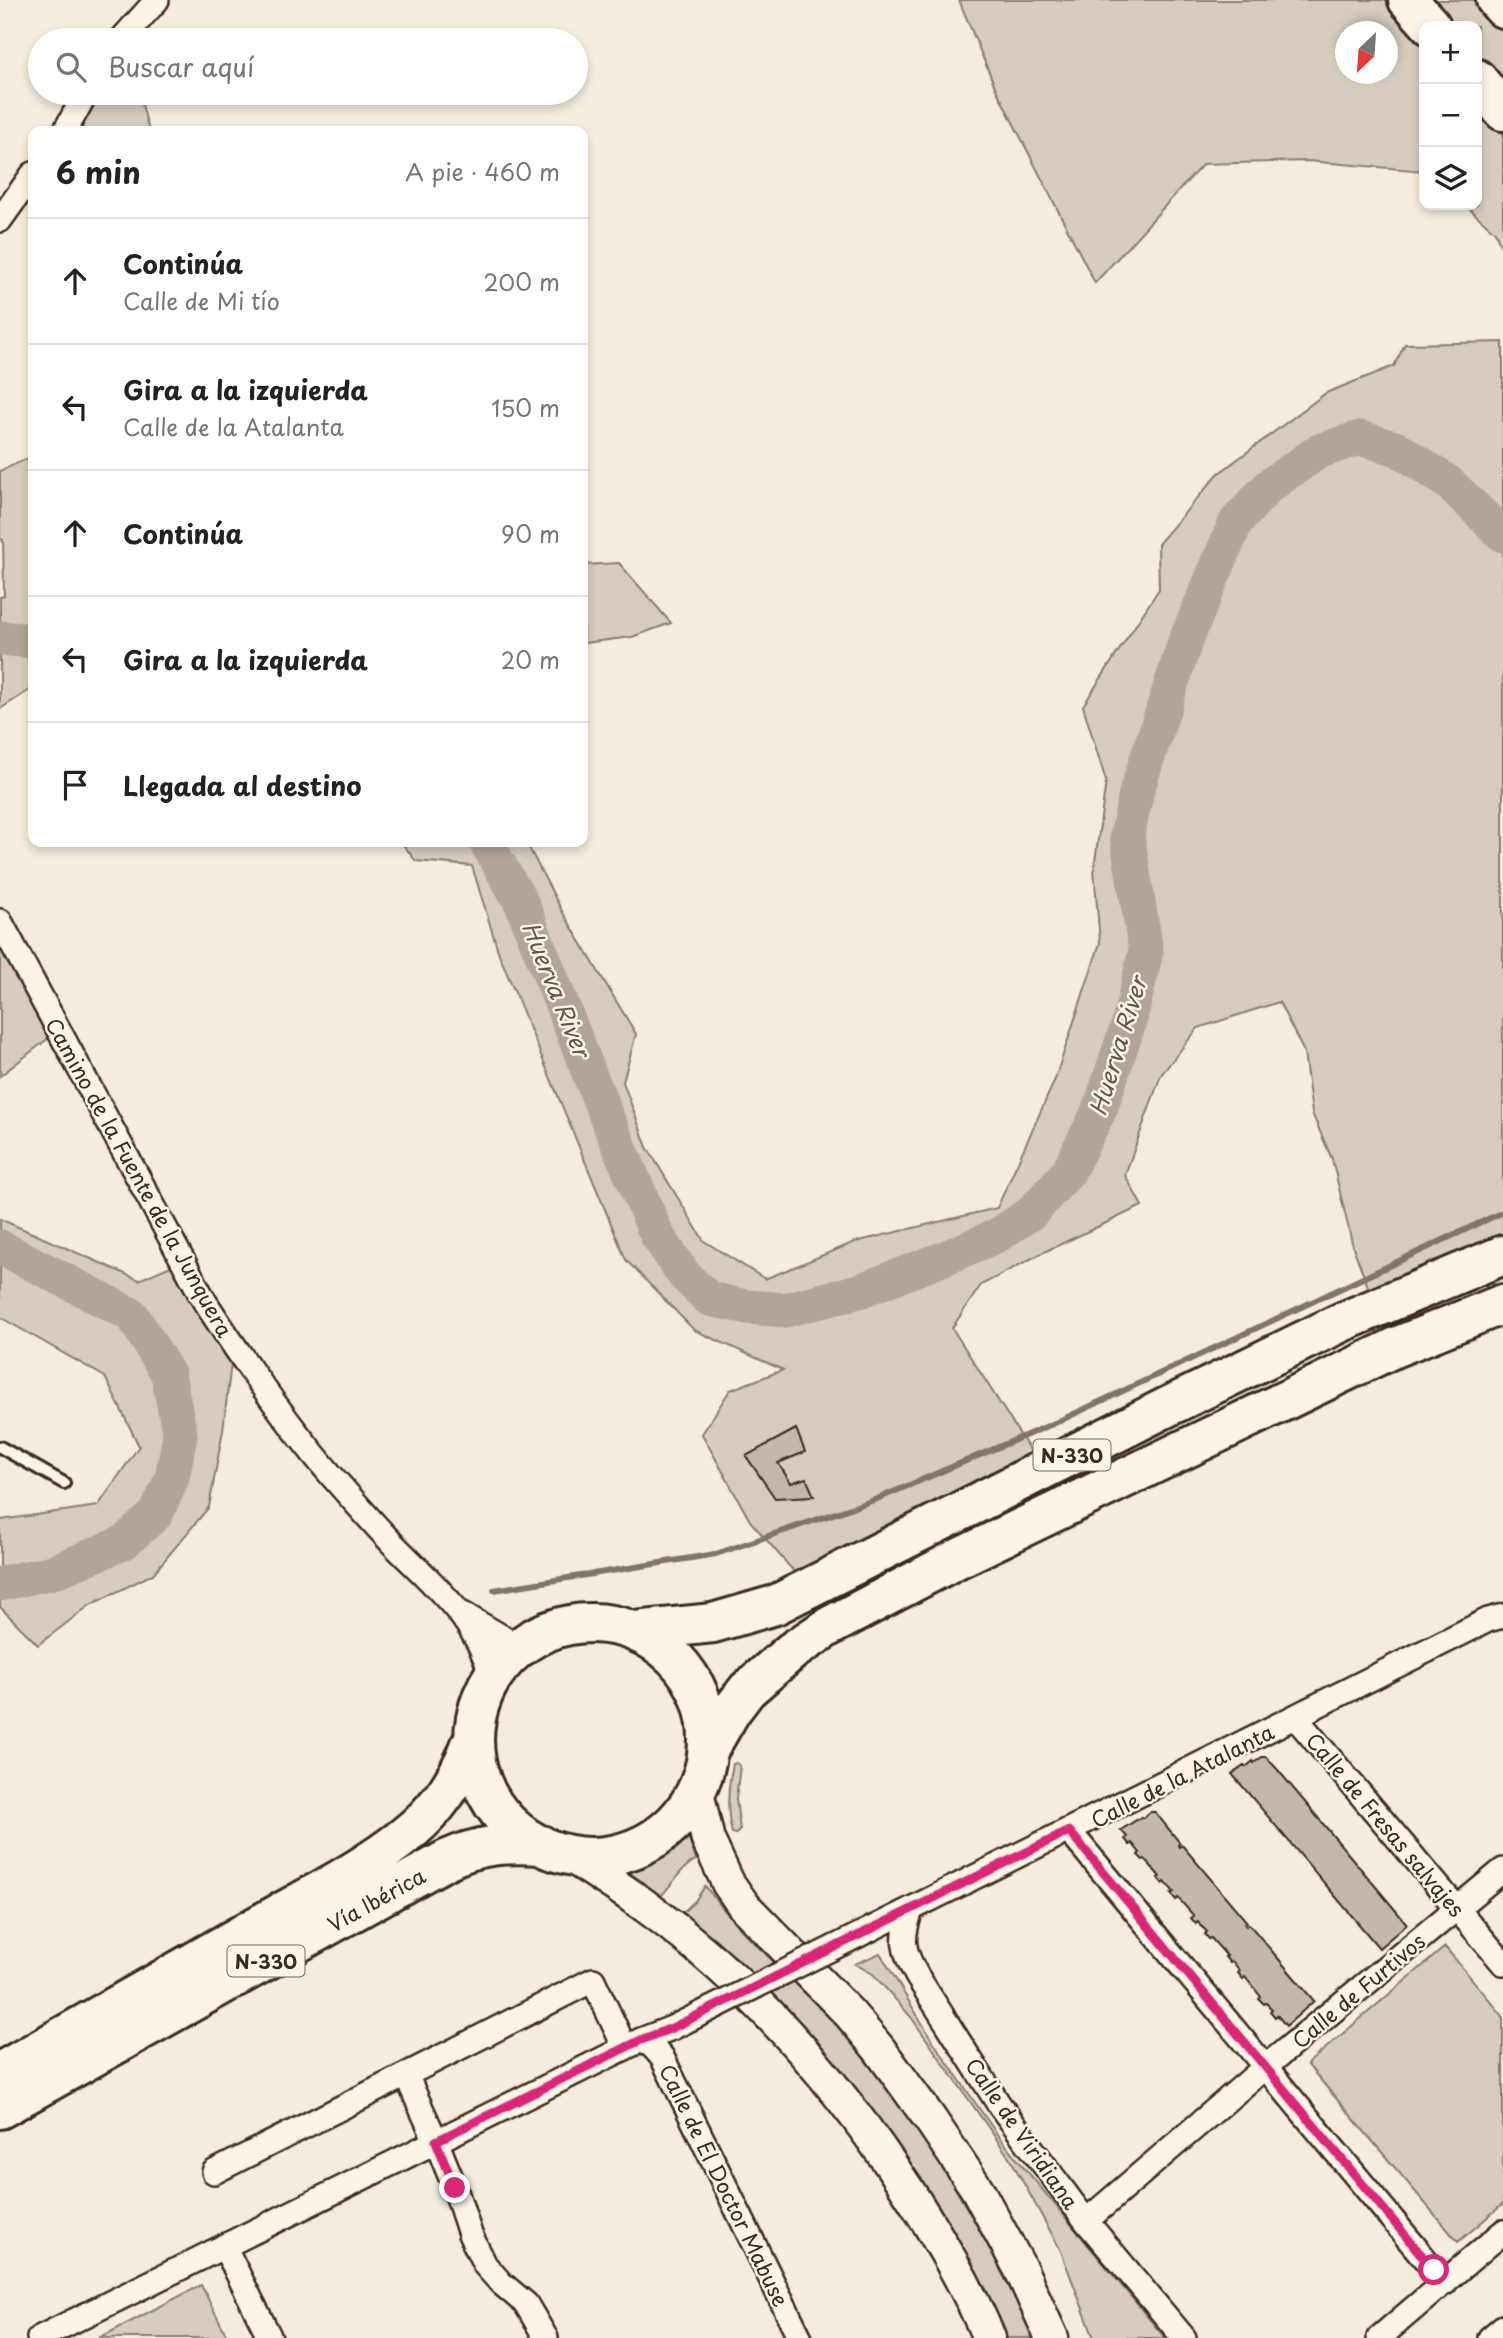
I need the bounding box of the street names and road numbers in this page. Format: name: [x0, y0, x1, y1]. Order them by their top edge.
street label: Camino de la Fuente de la Junquera: [38, 1011, 242, 1343]
road number: N-330: [1034, 1440, 1110, 1470]
street label: Calle de la Atalanta: [1085, 1715, 1279, 1835]
street label: Calle de Fresas salvajes: [1299, 1725, 1473, 1923]
street label: Vía Ibérica: [321, 1859, 431, 1939]
street label: Calle de Furtivos: [1284, 1925, 1432, 2055]
road number: N-330: [228, 1946, 304, 1977]
street label: Calle de Viridiana: [959, 2051, 1088, 2216]
street label: Calle de El Doctor Mabuse: [652, 2058, 798, 2312]

